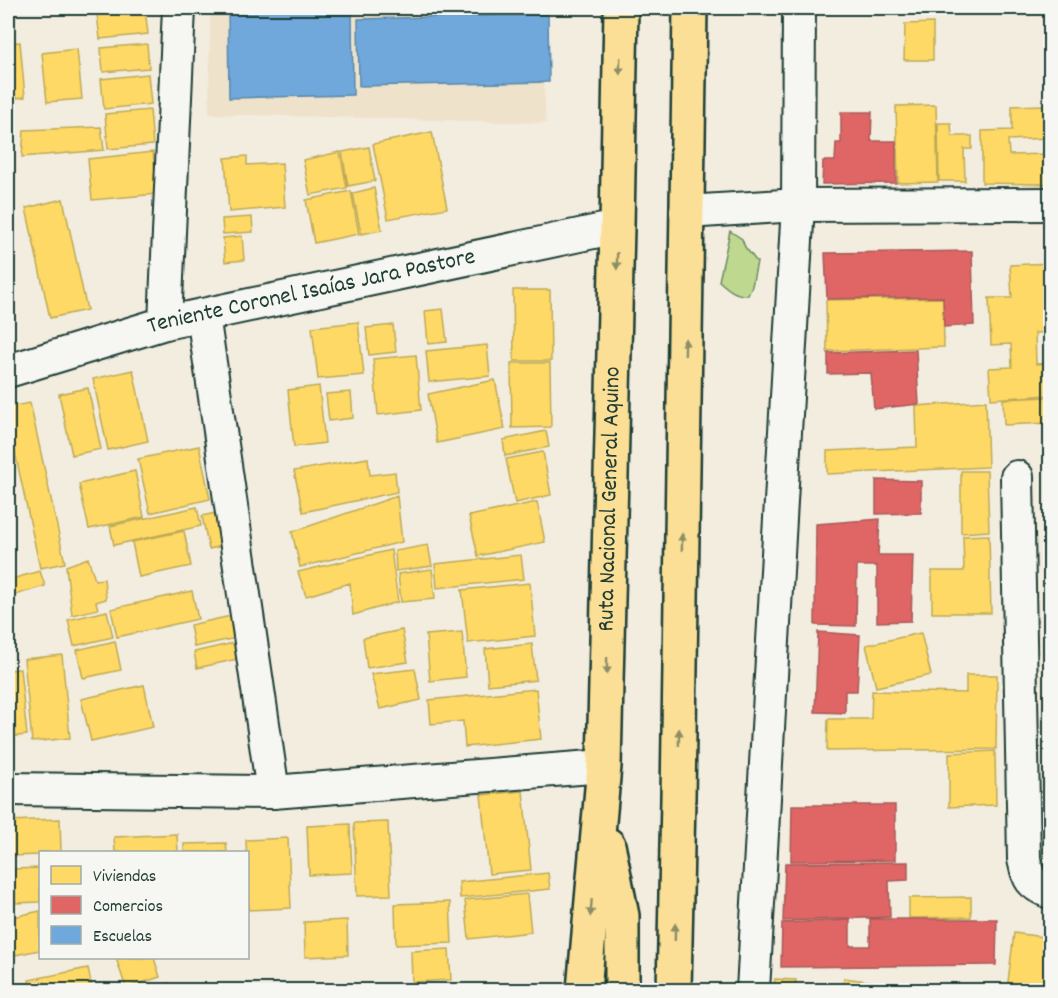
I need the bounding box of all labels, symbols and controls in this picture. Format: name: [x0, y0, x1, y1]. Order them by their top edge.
one-way arrow: [615, 56, 625, 75]
street label: Teniente Coronel Isaías Jara Pastore: [143, 241, 479, 344]
one-way arrow: [612, 251, 621, 270]
one-way arrow: [680, 338, 689, 357]
street label: Ruta Nacional General Aquino: [590, 366, 631, 632]
one-way arrow: [677, 533, 687, 552]
one-way arrow: [602, 656, 612, 675]
one-way arrow: [674, 728, 684, 747]
legend: [39, 851, 249, 959]
text: Viviendas: [93, 865, 156, 890]
text: Comercios: [93, 895, 163, 920]
one-way arrow: [586, 898, 596, 917]
one-way arrow: [670, 923, 680, 942]
text: Escuelas: [93, 925, 152, 950]

